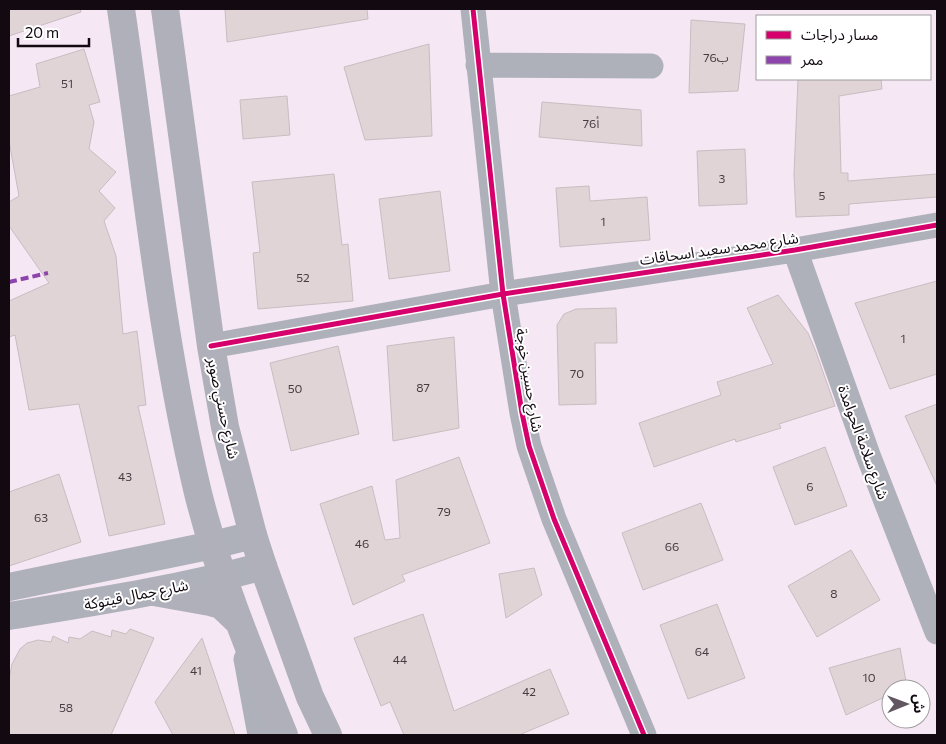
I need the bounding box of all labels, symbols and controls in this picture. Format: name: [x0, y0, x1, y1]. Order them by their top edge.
scale bar: [18, 15, 89, 47]
legend: [756, 15, 931, 80]
text: 20 m: [25, 23, 59, 41]
text: مسار دراجات: [801, 25, 878, 44]
house number: 76ب: [703, 50, 729, 65]
text: ممر: [800, 50, 824, 69]
house number: 51: [61, 76, 73, 90]
house number: 76أ: [583, 116, 599, 130]
house number: 3: [719, 171, 726, 185]
house number: 5: [819, 188, 826, 202]
house number: 1: [600, 214, 606, 228]
street label: شارع محمد سعيد اسحاقات: [638, 228, 800, 272]
house number: 52: [296, 270, 310, 284]
street label: شارع حسين خوجة: [509, 327, 547, 434]
house number: 1: [900, 331, 906, 345]
street label: شارع حسني صوبر: [200, 355, 244, 461]
house number: 70: [570, 366, 584, 380]
house number: 87: [416, 380, 430, 394]
house number: 50: [288, 381, 303, 395]
street label: شارع سلامة الحوامدة: [831, 382, 893, 503]
house number: 43: [118, 469, 132, 483]
house number: 6: [806, 479, 814, 493]
house number: 79: [437, 504, 451, 518]
house number: 63: [34, 510, 48, 524]
house number: 46: [355, 536, 369, 550]
house number: 66: [665, 539, 679, 553]
street label: شارع جمال قيتوكة: [82, 575, 191, 617]
house number: 8: [830, 586, 838, 600]
house number: 64: [695, 644, 709, 658]
house number: 44: [393, 652, 407, 666]
house number: 41: [190, 663, 202, 677]
house number: 10: [863, 670, 876, 684]
north arrow: [881, 679, 931, 729]
house number: 42: [522, 684, 536, 698]
text: ش: [911, 694, 928, 714]
house number: 58: [59, 700, 73, 714]

